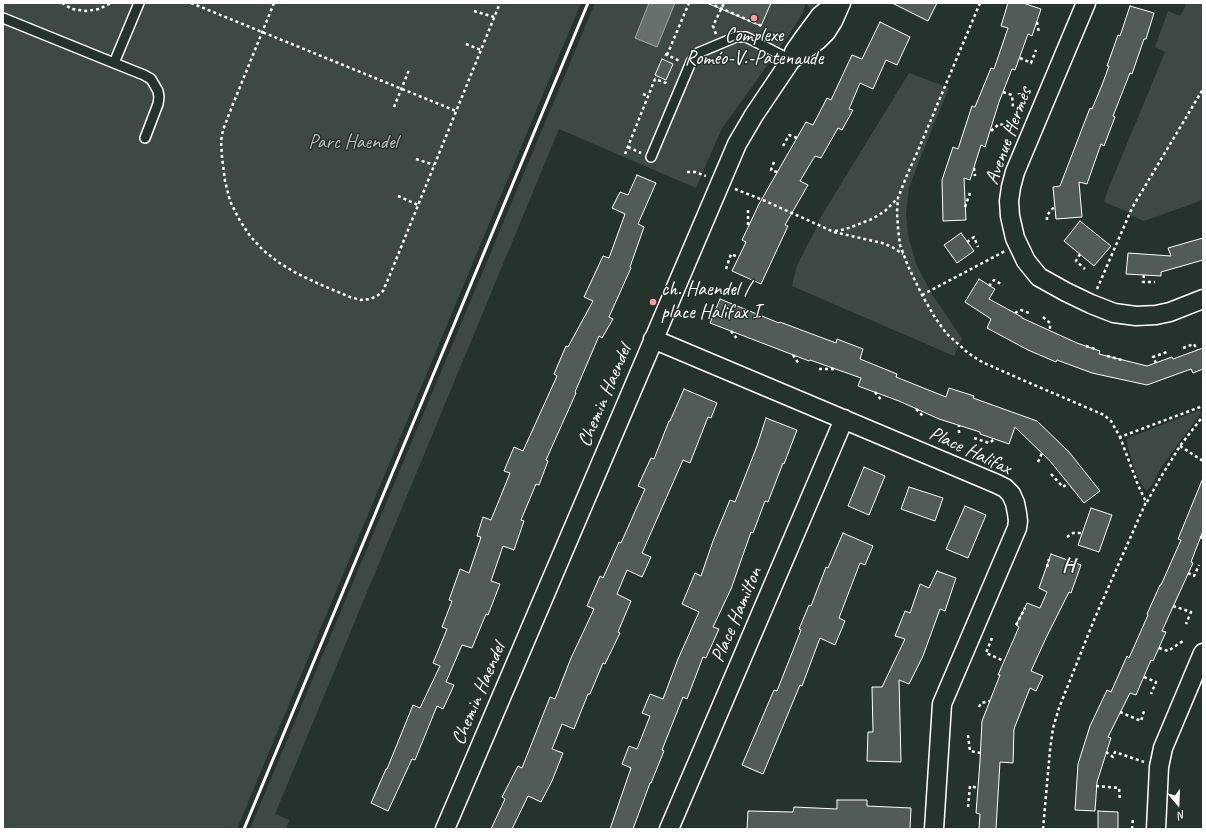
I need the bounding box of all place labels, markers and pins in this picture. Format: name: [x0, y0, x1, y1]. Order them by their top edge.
marker: Complexe Roméo-V.-Patenaude: [749, 13, 759, 23]
place label: Complexe Roméo-V.-Patenaude: [685, 24, 823, 71]
place label: ch. Haendel / place Halifax I: [661, 278, 760, 325]
marker: ch. Haendel / place Halifax I: [648, 297, 658, 307]

